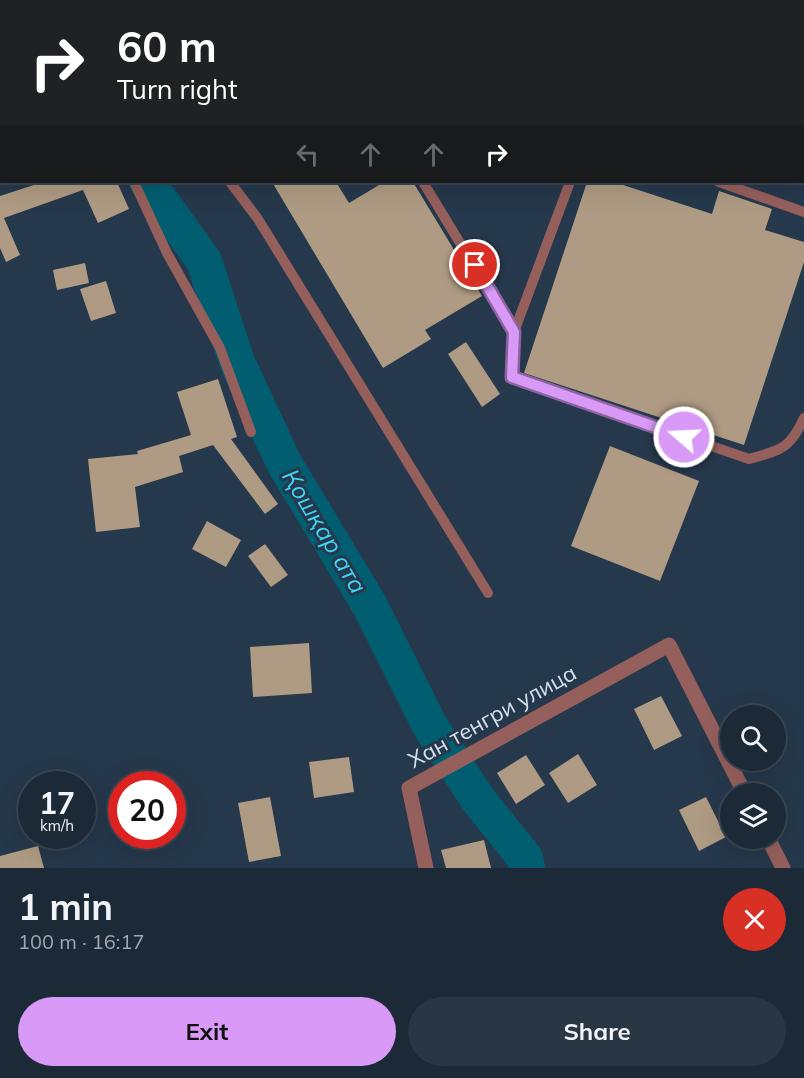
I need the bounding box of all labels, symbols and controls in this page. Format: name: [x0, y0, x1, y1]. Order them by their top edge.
text: 60 m: [117, 20, 217, 73]
icon: right: [18, 24, 96, 102]
text: Turn right: [117, 72, 237, 106]
icon: left: [291, 138, 324, 171]
icon: ahead: [354, 138, 387, 171]
icon: ahead: [417, 138, 450, 171]
icon: right: [480, 138, 513, 171]
pin: [449, 239, 500, 290]
icon: arrive: [458, 248, 491, 281]
position arrow: [652, 405, 716, 469]
water label: Қошқар ата: [276, 463, 374, 599]
street label: Хан тенгри улица: [403, 658, 581, 774]
map controls: [720, 705, 786, 849]
button: search: [720, 705, 786, 771]
speed limit sign: 20: [108, 771, 186, 849]
button: layers: [720, 783, 786, 849]
text: 17: [39, 784, 75, 822]
text: km/h: [40, 816, 74, 835]
text: 1 min: [18, 884, 113, 929]
button: close: [723, 888, 786, 951]
text: 100 m · 16:17: [18, 929, 144, 954]
button: Exit: [18, 997, 396, 1066]
button: Share: [408, 997, 786, 1066]

